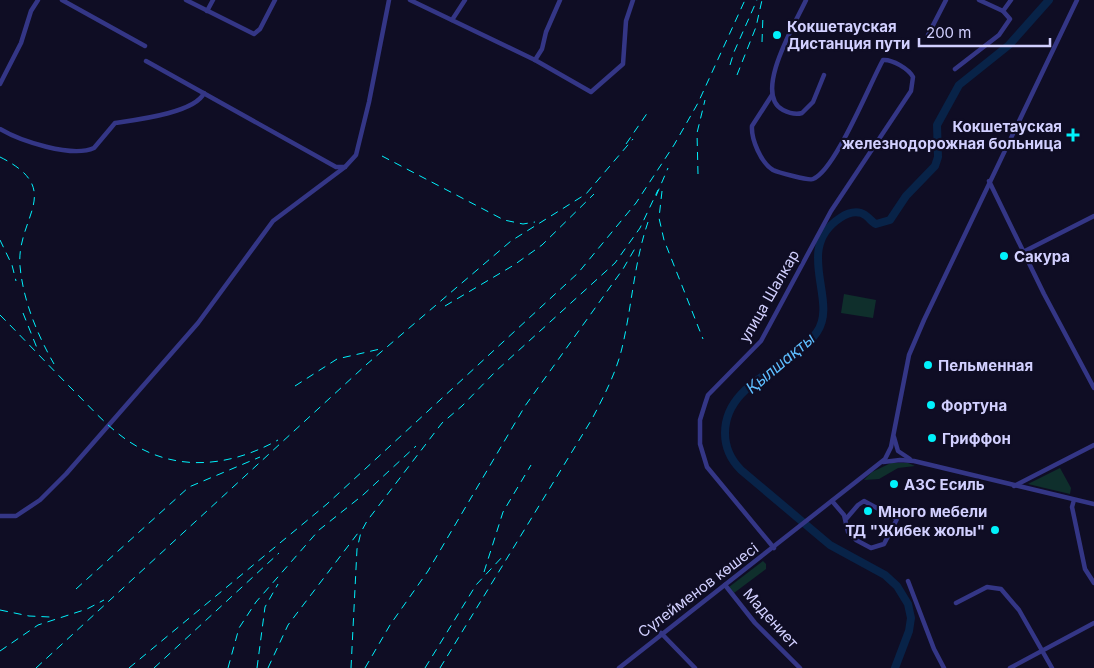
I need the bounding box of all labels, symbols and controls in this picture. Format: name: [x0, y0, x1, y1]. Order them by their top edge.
scale bar: [919, 15, 1050, 47]
place label: Кокшетауская Дистанция пути: [787, 17, 910, 53]
text: 200 m: [926, 23, 971, 42]
marker: Кокшетауская Дистанция пути: [771, 29, 783, 41]
place label: Кокшетауская железнодорожная больница: [842, 117, 1062, 153]
marker: Кокшетауская железнодорожная больница: [1066, 128, 1080, 142]
street label: улица Шалкар: [735, 246, 803, 346]
place label: Сакура: [1014, 247, 1070, 266]
marker: Сакура: [998, 250, 1010, 262]
water label: Қылшақты: [741, 328, 819, 398]
place label: Пельменная: [938, 356, 1033, 375]
marker: Пельменная: [922, 359, 934, 371]
place label: Фортуна: [941, 396, 1007, 415]
marker: Фортуна: [925, 399, 937, 411]
place label: Гриффон: [942, 429, 1011, 448]
marker: Гриффон: [926, 432, 938, 444]
place label: АЗС Есиль: [904, 475, 985, 494]
marker: АЗС Есиль: [888, 478, 900, 490]
place label: Много мебели: [878, 502, 987, 521]
marker: Много мебели: [862, 505, 874, 517]
place label: ТД "Жибек жолы": [845, 521, 985, 540]
marker: ТД "Жибек жолы": [989, 524, 1001, 536]
street label: Сүлейменов көшесі: [634, 539, 762, 641]
street label: Мадениет: [739, 584, 803, 652]

